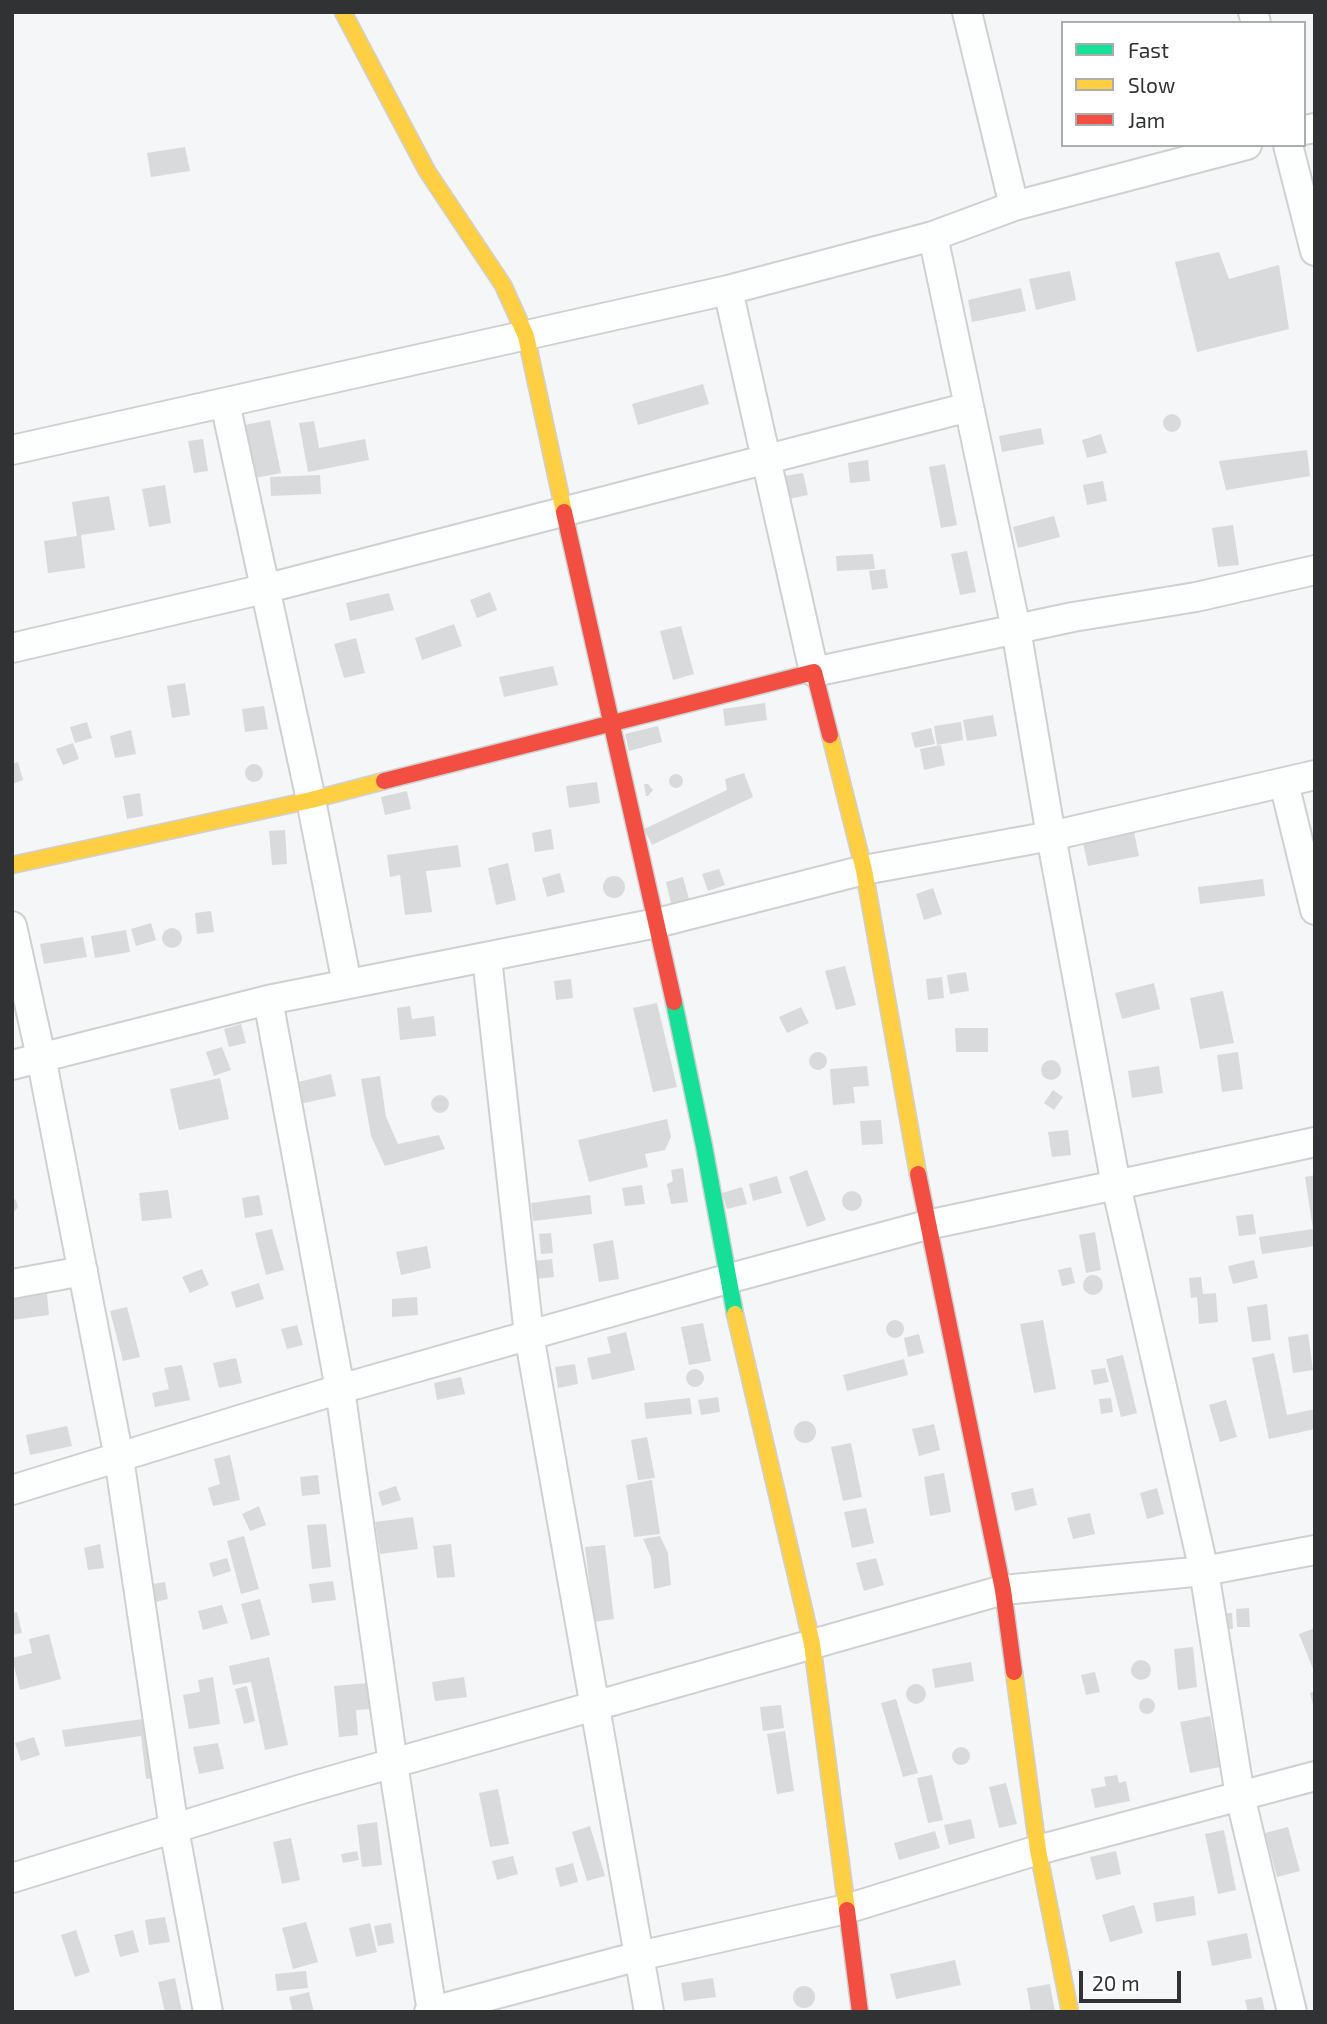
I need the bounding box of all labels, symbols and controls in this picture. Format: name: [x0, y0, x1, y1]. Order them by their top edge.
legend: [1061, 21, 1306, 147]
text: Fast: [1128, 37, 1169, 62]
text: Slow: [1128, 72, 1175, 97]
text: Jam: [1128, 107, 1165, 132]
scale bar: [1082, 1958, 1184, 2002]
text: 20 m: [1092, 1970, 1140, 1995]

